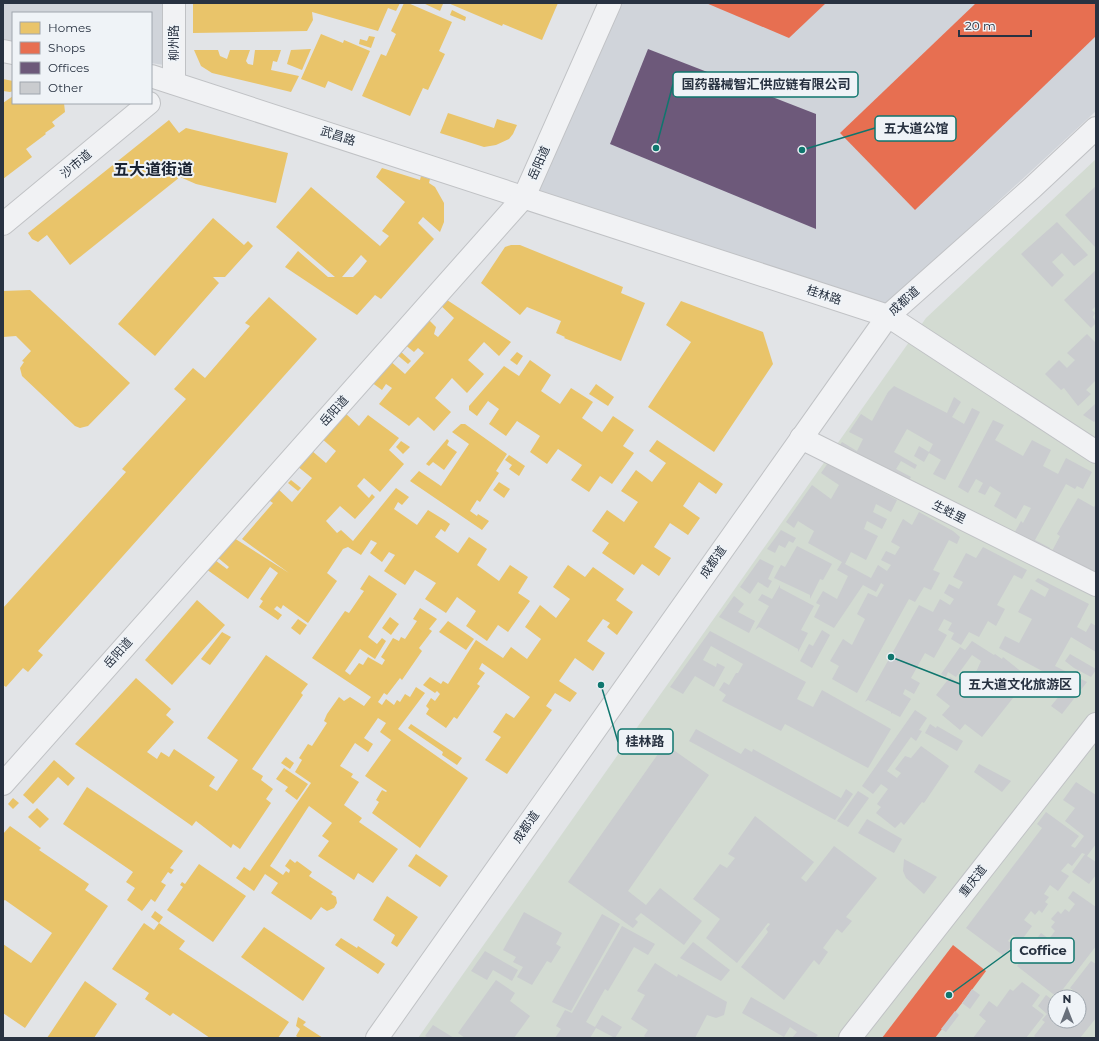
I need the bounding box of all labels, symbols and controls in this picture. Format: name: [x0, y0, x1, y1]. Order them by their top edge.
legend: [12, 12, 152, 104]
scale bar: [959, 12, 1031, 38]
text: 20 m: [965, 18, 996, 33]
text: Homes: [48, 20, 91, 35]
street label: 柳州路: [166, 25, 181, 61]
text: Shops: [48, 40, 85, 55]
text: Offices: [48, 60, 89, 75]
callout: 国药器械智汇供应链有限公司: [673, 72, 858, 97]
text: 国药器械智汇供应链有限公司: [681, 76, 851, 92]
text: Other: [48, 80, 83, 95]
callout: 五大道公馆: [875, 116, 956, 141]
text: 五大道公馆: [883, 120, 949, 136]
street label: 武昌路: [319, 123, 358, 148]
street label: 岳阳道: [524, 143, 553, 182]
street label: 沙市道: [57, 146, 94, 181]
district label: 五大道街道: [113, 160, 193, 179]
street label: 桂林路: [805, 282, 844, 307]
street label: 成都道: [885, 283, 922, 318]
street label: 岳阳道: [316, 392, 351, 429]
street label: 生﨡里: [930, 497, 969, 526]
street label: 成都道: [696, 543, 729, 581]
street label: 岳阳道: [100, 634, 135, 671]
callout: 五大道文化旅游区: [960, 672, 1080, 697]
text: 五大道文化旅游区: [968, 676, 1072, 692]
callout: 桂林路: [618, 729, 673, 754]
text: 桂林路: [625, 733, 665, 749]
street label: 成都道: [509, 808, 542, 846]
street label: 重庆道: [956, 862, 990, 899]
callout: Coffice: [1011, 938, 1074, 963]
text: Coffice: [1019, 942, 1067, 958]
north arrow: [1047, 989, 1087, 1029]
text: N: [1063, 992, 1071, 1006]

